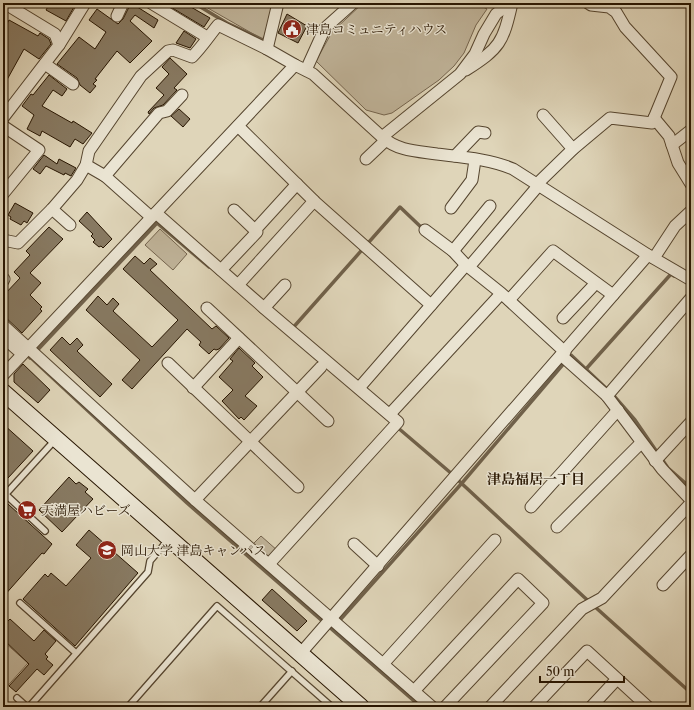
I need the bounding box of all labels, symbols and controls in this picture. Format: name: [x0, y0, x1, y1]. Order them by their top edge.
public building icon: 津島コミュニティハウス: [281, 18, 303, 40]
place label: 津島コミュニティハウス: [306, 21, 447, 37]
district label: 津島福居一丁目: [487, 470, 585, 488]
supermarket icon: 天満屋ハビーズ: [16, 499, 38, 521]
place label: 天満屋ハビーズ: [41, 502, 131, 518]
school or university icon: 岡山大学 津島キャンパス: [96, 539, 118, 561]
place label: 岡山大学 津島キャンパス: [121, 542, 267, 558]
scale bar: [540, 658, 624, 684]
text: 50 m: [546, 664, 575, 679]

